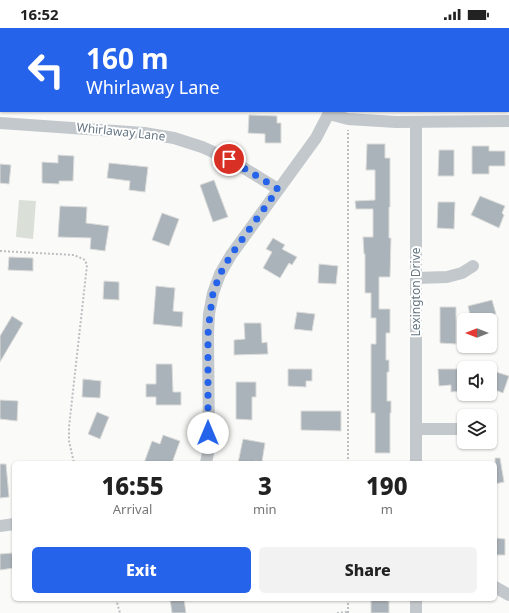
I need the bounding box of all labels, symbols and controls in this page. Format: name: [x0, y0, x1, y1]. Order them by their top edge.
text: 16:52: [20, 4, 59, 24]
text: 160 m: [86, 39, 169, 77]
icon: left: [20, 44, 72, 96]
text: Whirlaway Lane: [86, 75, 220, 99]
street label: Whirlaway Lane: [76, 118, 166, 145]
pin: [212, 142, 246, 176]
icon: arrive: [218, 148, 240, 170]
street label: Lexington Drive: [407, 247, 424, 336]
north arrow: [457, 313, 497, 353]
map controls: [457, 313, 497, 449]
button: sound: [457, 361, 497, 401]
button: layers: [457, 409, 497, 449]
position arrow: [187, 412, 229, 454]
text: 16:55: [101, 469, 164, 502]
text: 3: [258, 469, 272, 502]
text: 190: [366, 469, 408, 502]
text: Arrival: [113, 500, 152, 518]
text: min: [253, 500, 277, 518]
text: m: [381, 500, 393, 518]
button: Exit: [32, 547, 251, 593]
button: Share: [259, 547, 477, 593]

